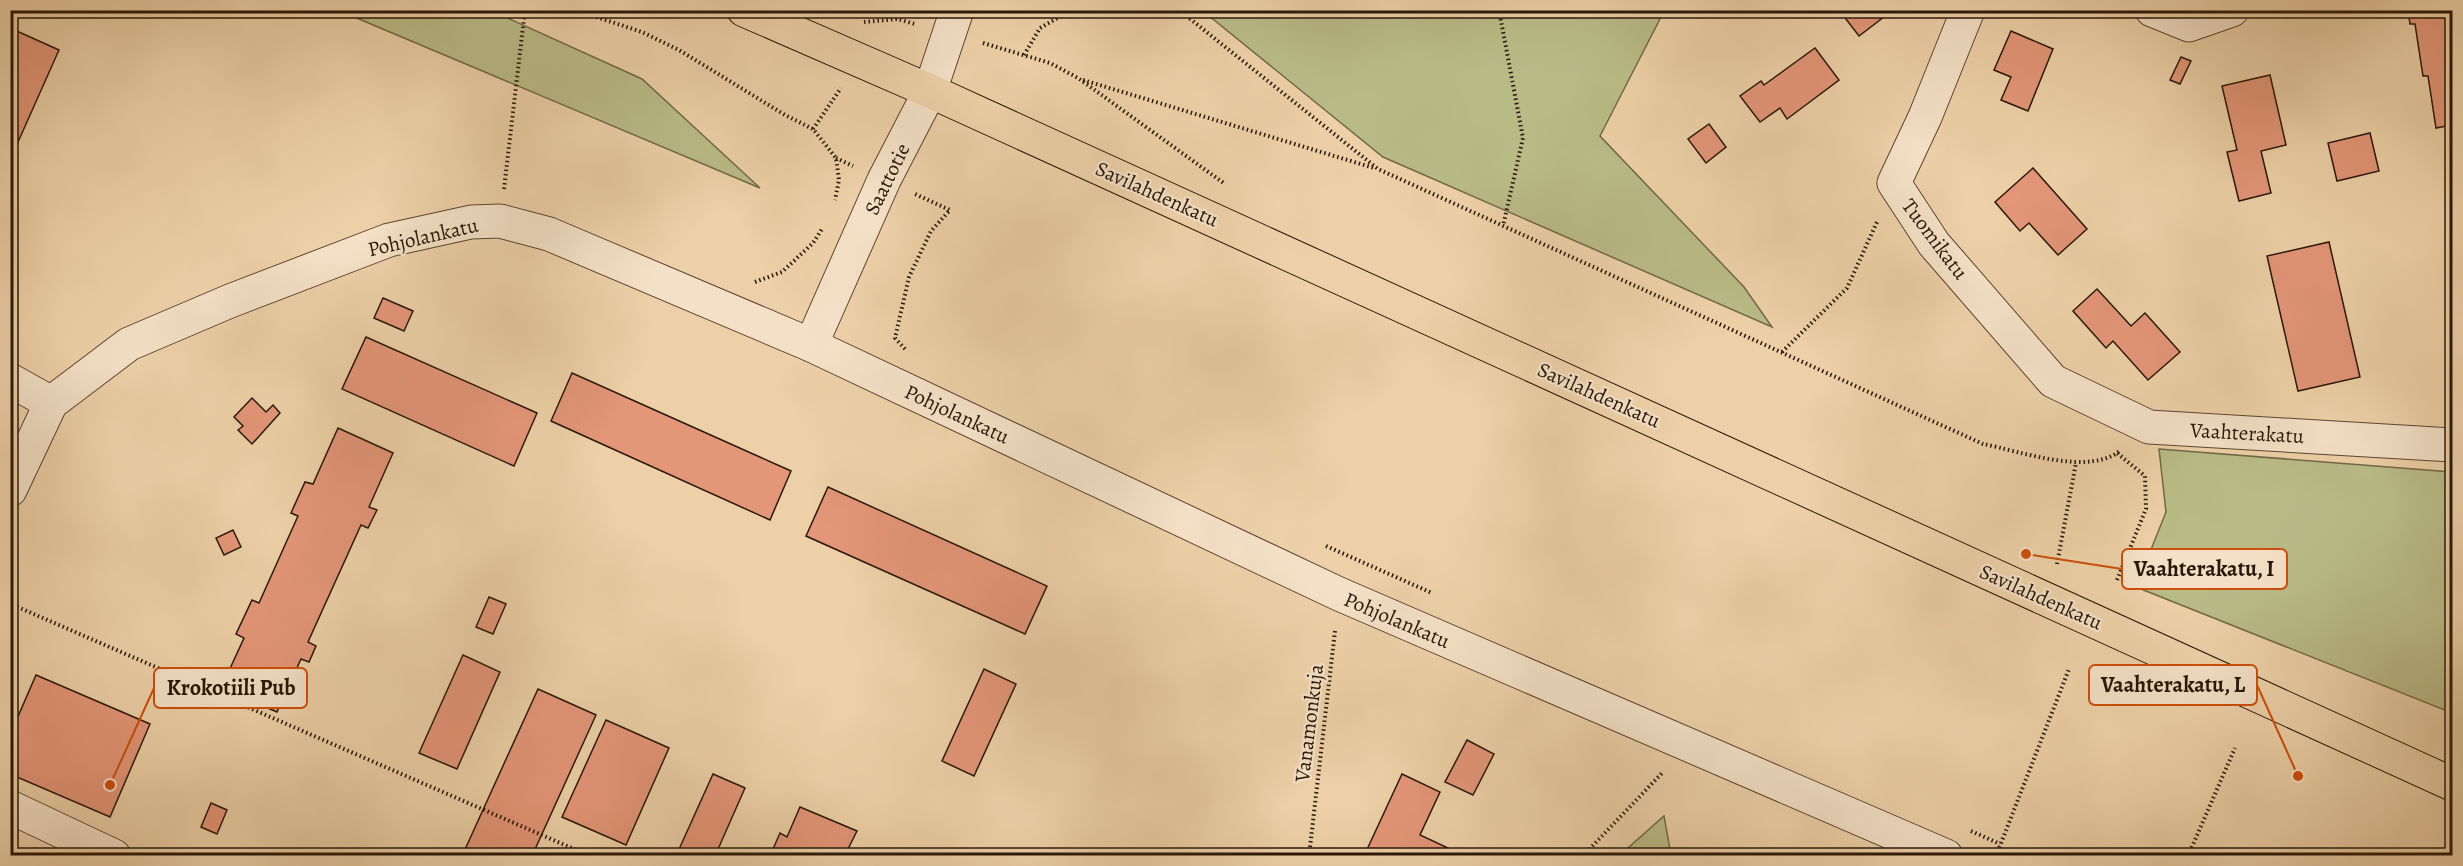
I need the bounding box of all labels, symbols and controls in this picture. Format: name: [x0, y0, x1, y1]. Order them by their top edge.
street label: Saattotie: [858, 138, 916, 220]
street label: Savilahdenkatu: [1091, 154, 1223, 234]
street label: Tuomikatu: [1895, 193, 1975, 286]
street label: Pohjolankatu: [365, 211, 482, 263]
street label: Savilahdenkatu: [1533, 355, 1665, 435]
street label: Pohjolankatu: [900, 378, 1014, 451]
street label: Vaahterakatu: [2188, 416, 2305, 450]
callout: Vaahterakatu, I: [2122, 549, 2287, 589]
text: Vaahterakatu, I: [2133, 554, 2274, 584]
street label: Savilahdenkatu: [1975, 557, 2107, 637]
street label: Pohjolankatu: [1340, 585, 1455, 655]
street label: Vanamonkuja: [1288, 662, 1330, 784]
callout: Vaahterakatu, L: [2089, 665, 2257, 705]
callout: Krokotiili Pub: [154, 668, 307, 708]
text: Vaahterakatu, L: [2100, 670, 2245, 700]
text: Krokotiili Pub: [166, 673, 296, 703]

